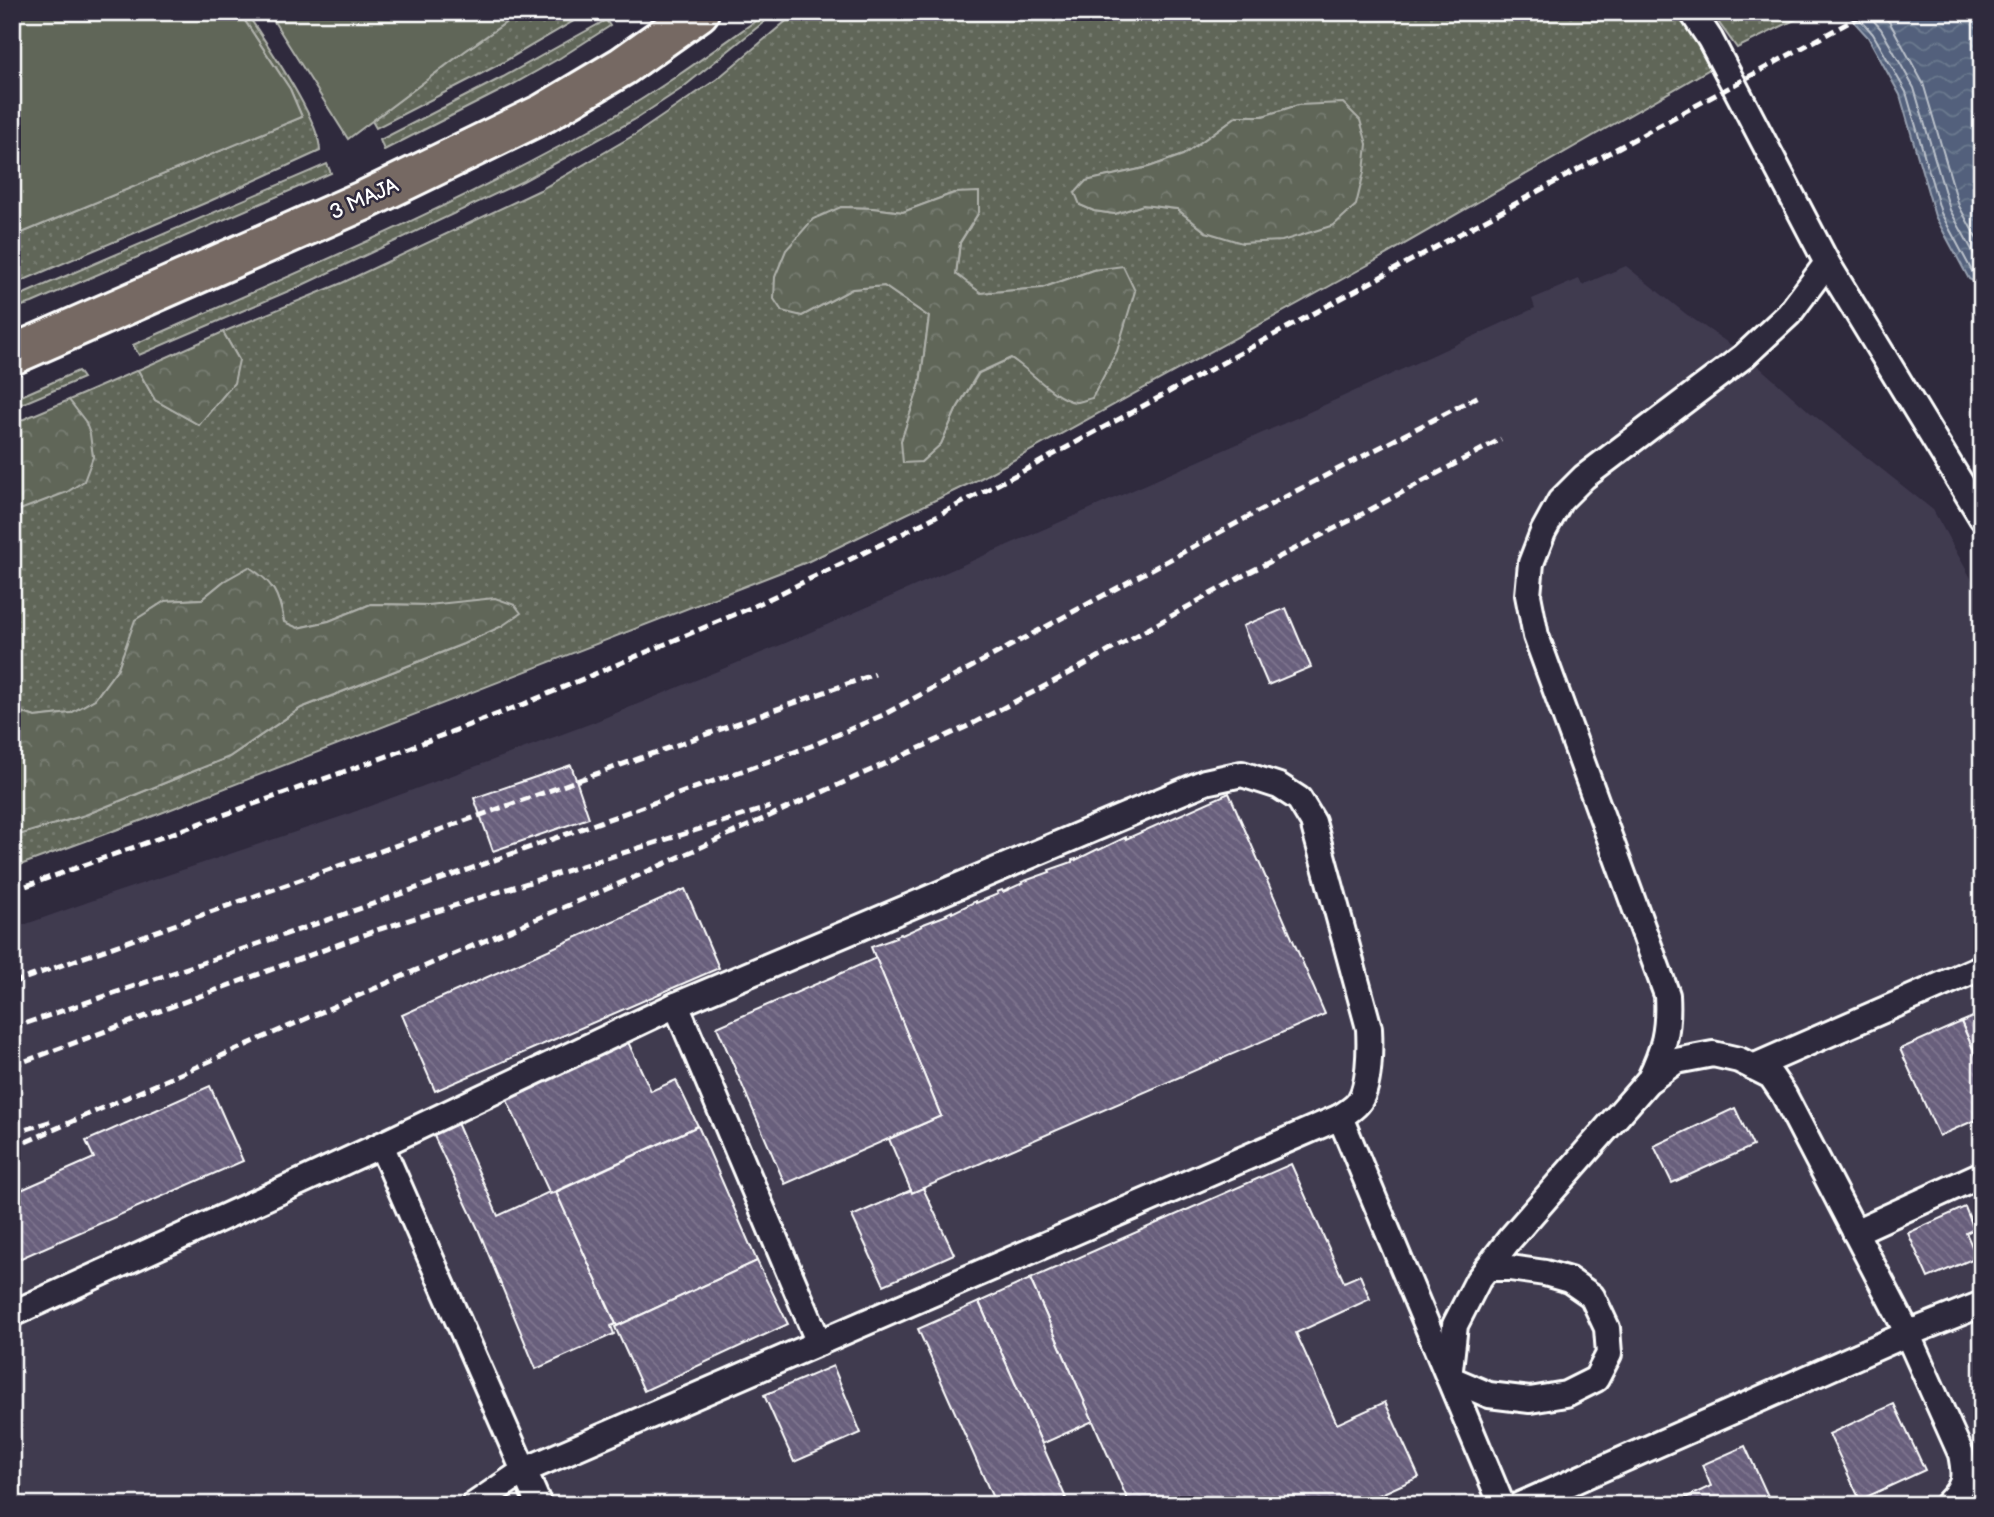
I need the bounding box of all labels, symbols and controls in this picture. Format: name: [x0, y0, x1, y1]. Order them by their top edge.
street label: 3 MAJA: [326, 173, 402, 225]

